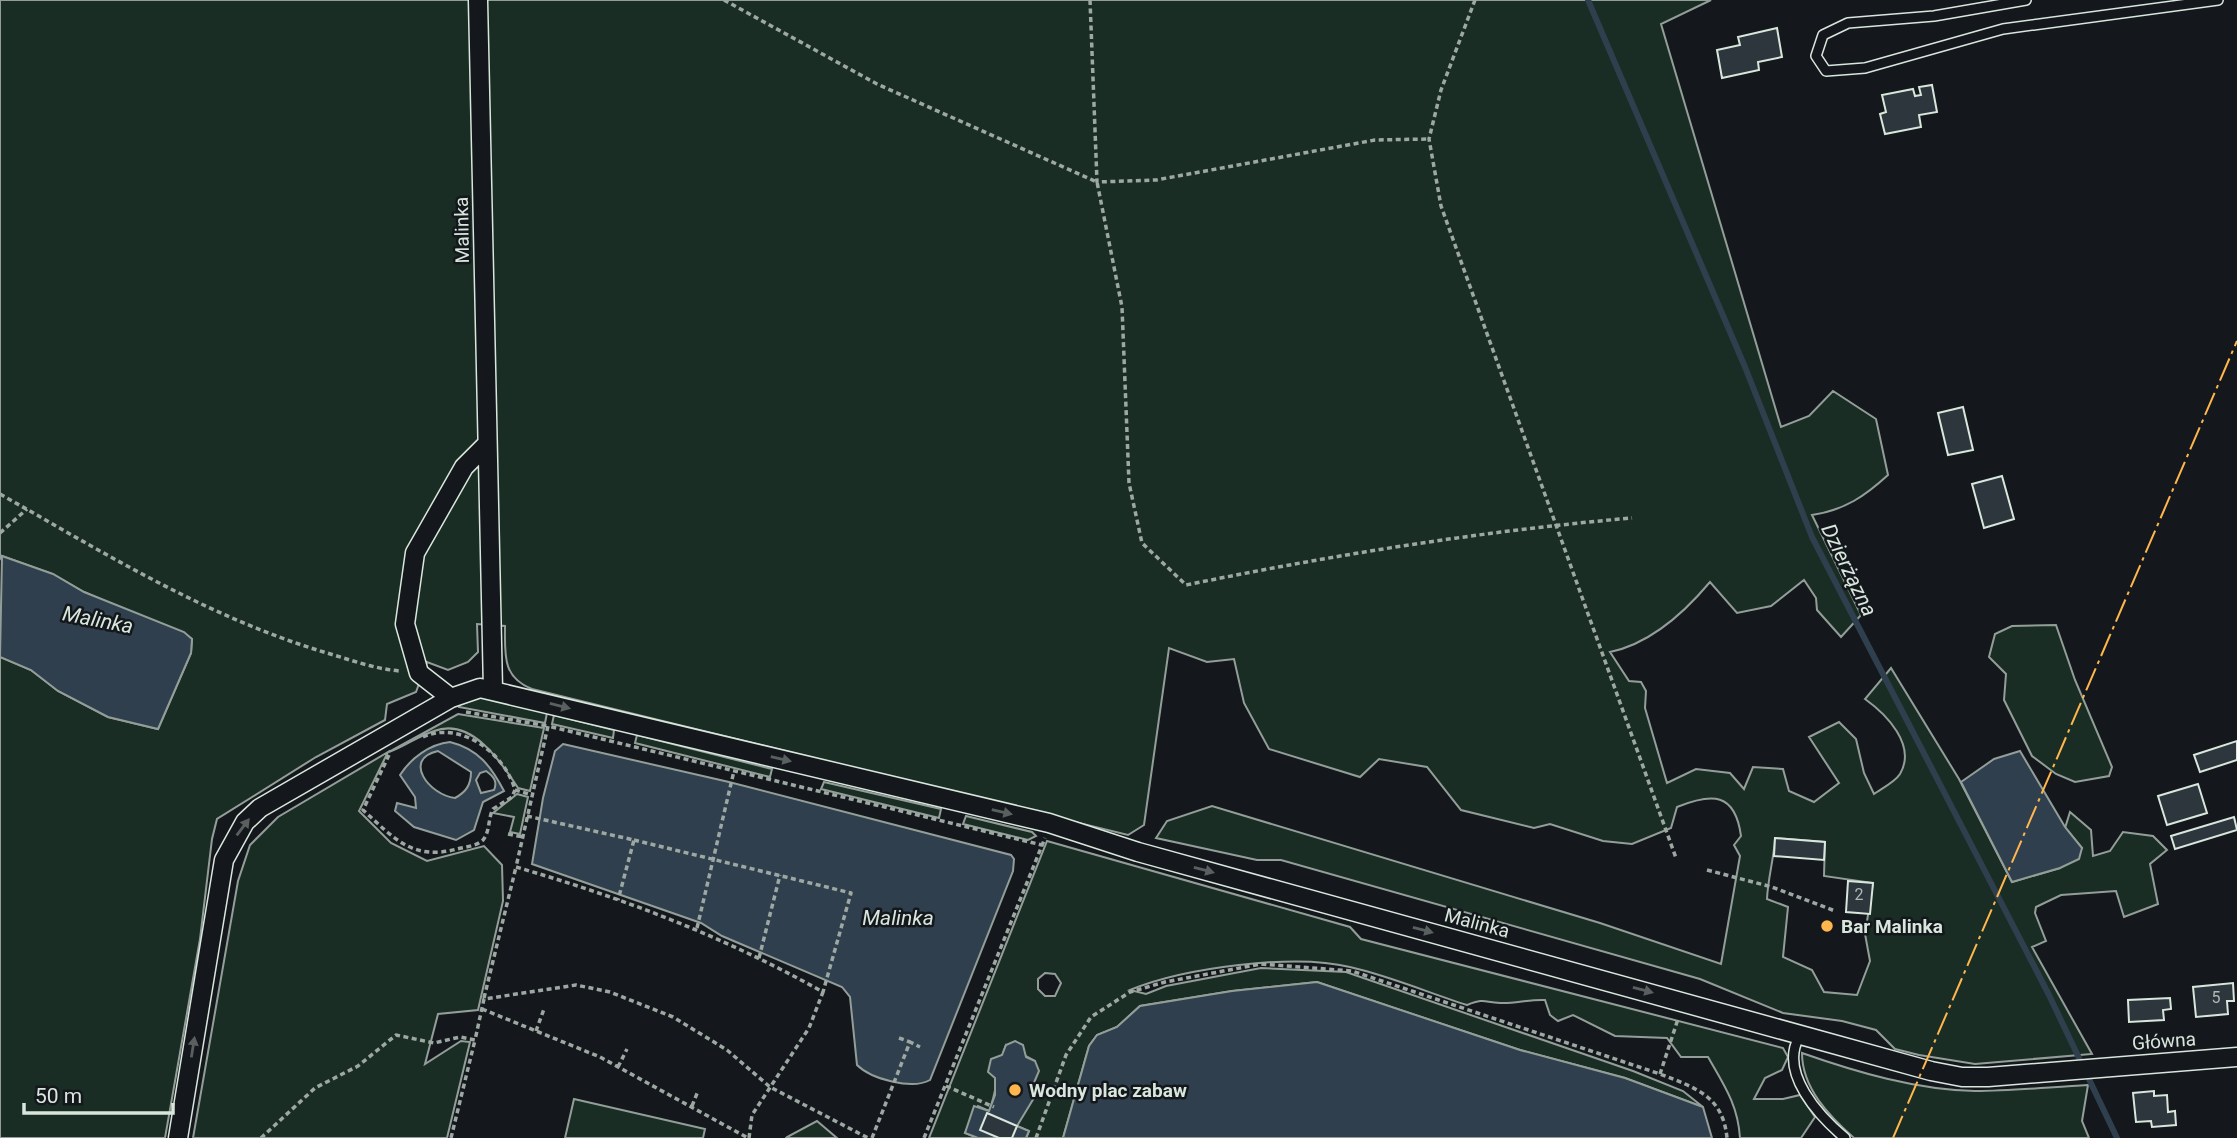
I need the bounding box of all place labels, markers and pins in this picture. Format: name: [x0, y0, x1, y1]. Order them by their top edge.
place label: Bar Malinka: [1841, 915, 1943, 938]
marker: Bar Malinka: [1819, 918, 1835, 934]
place label: Wodny plac zabaw: [1029, 1079, 1187, 1102]
marker: Wodny plac zabaw: [1007, 1082, 1023, 1098]

